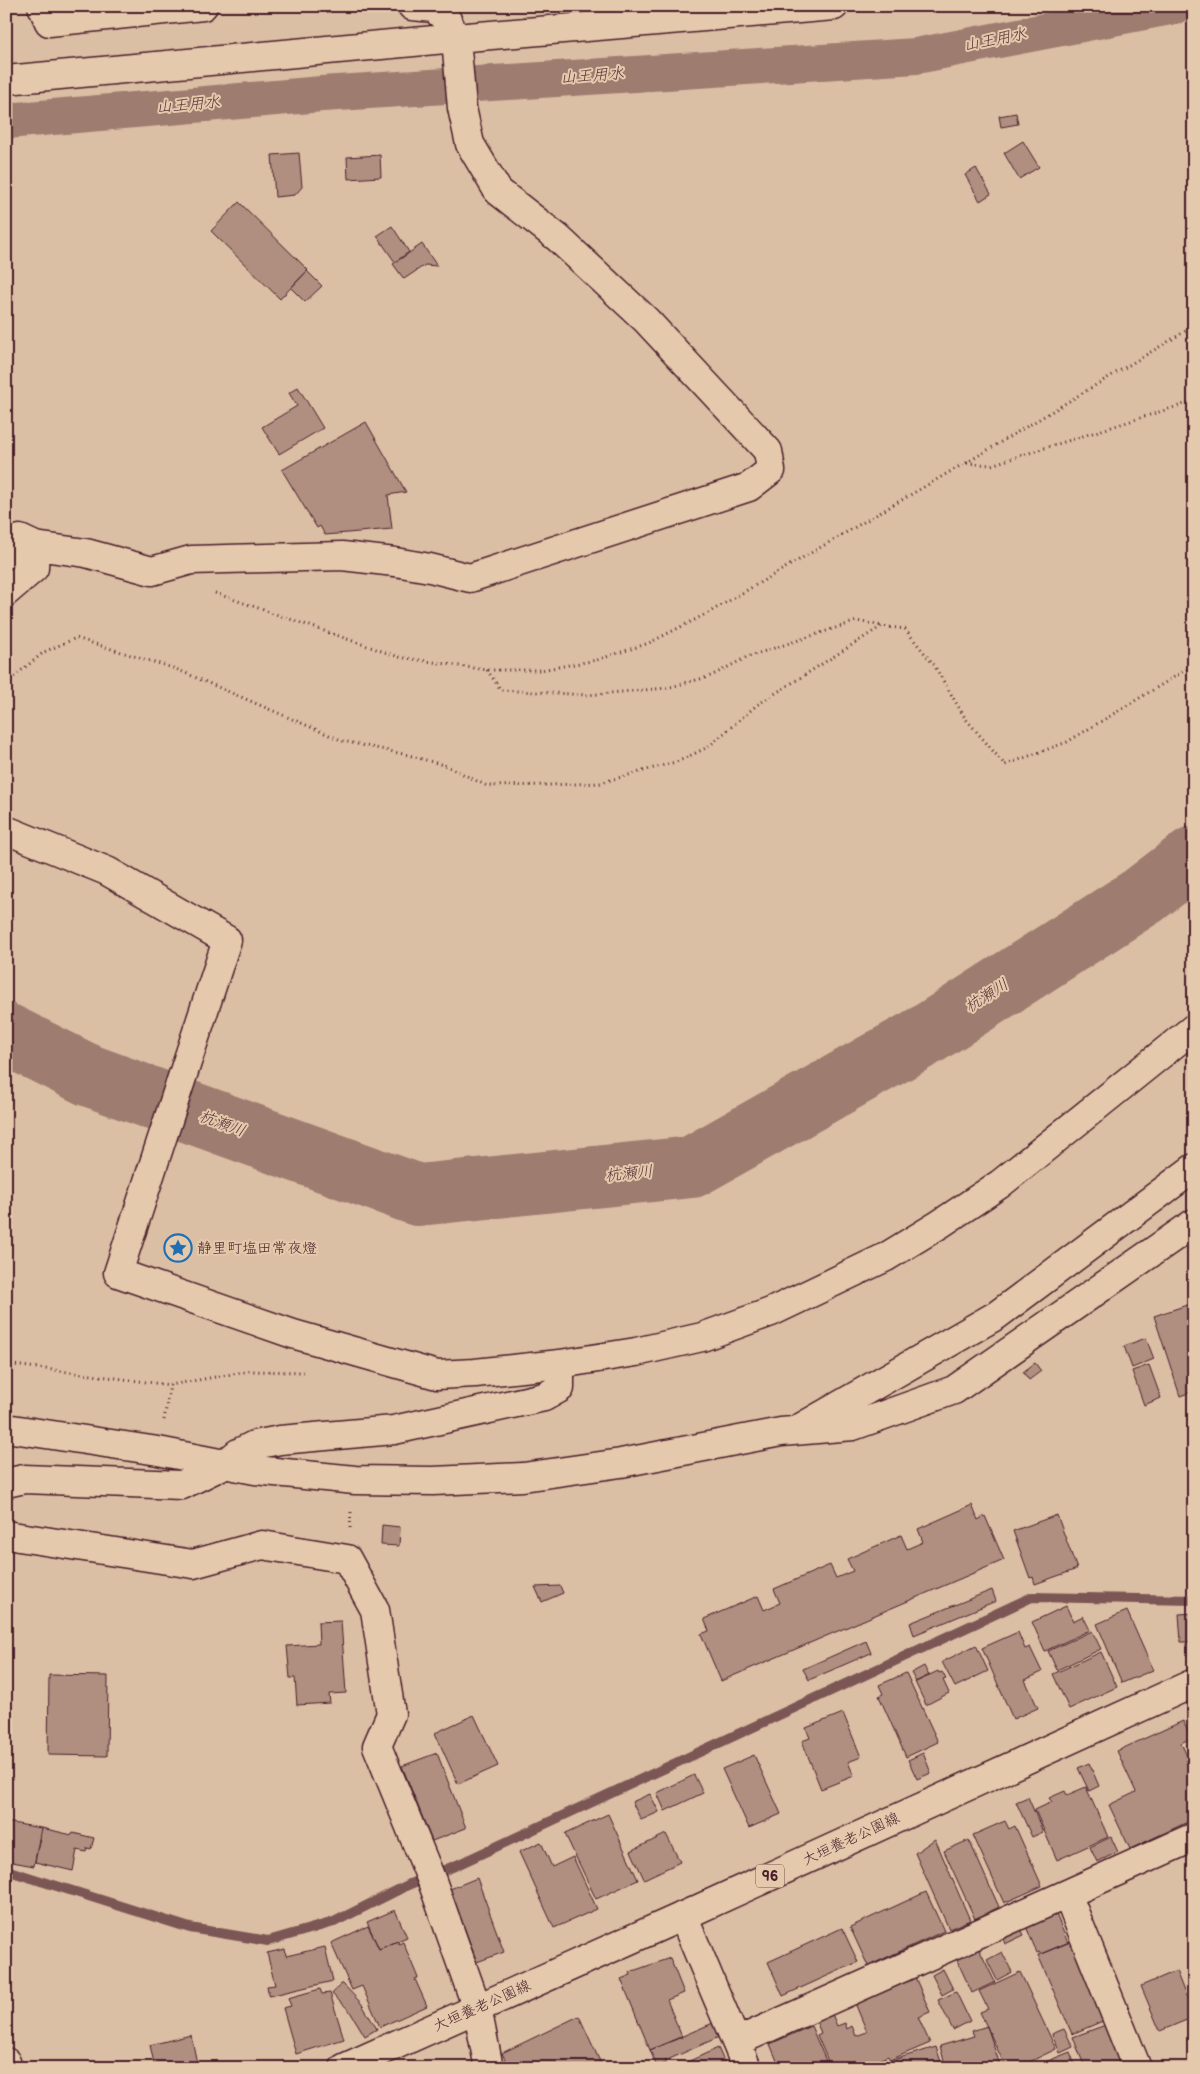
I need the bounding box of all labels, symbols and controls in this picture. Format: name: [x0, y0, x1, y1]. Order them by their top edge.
water label: 山王用水: [962, 25, 1028, 55]
water label: 山王用水: [559, 64, 625, 88]
water label: 山王用水: [155, 93, 221, 117]
water label: 杭瀬川: [962, 975, 1012, 1017]
water label: 杭瀬川: [196, 1107, 248, 1141]
water label: 杭瀬川: [604, 1162, 654, 1186]
place icon: 静里町塩田常夜燈: [163, 1233, 193, 1263]
place label: 静里町塩田常夜燈: [197, 1239, 317, 1258]
street label: 大垣養老公園線: [799, 1808, 903, 1870]
road number: 96: [756, 1864, 784, 1888]
street label: 大垣養老公園線: [430, 1976, 534, 2036]

